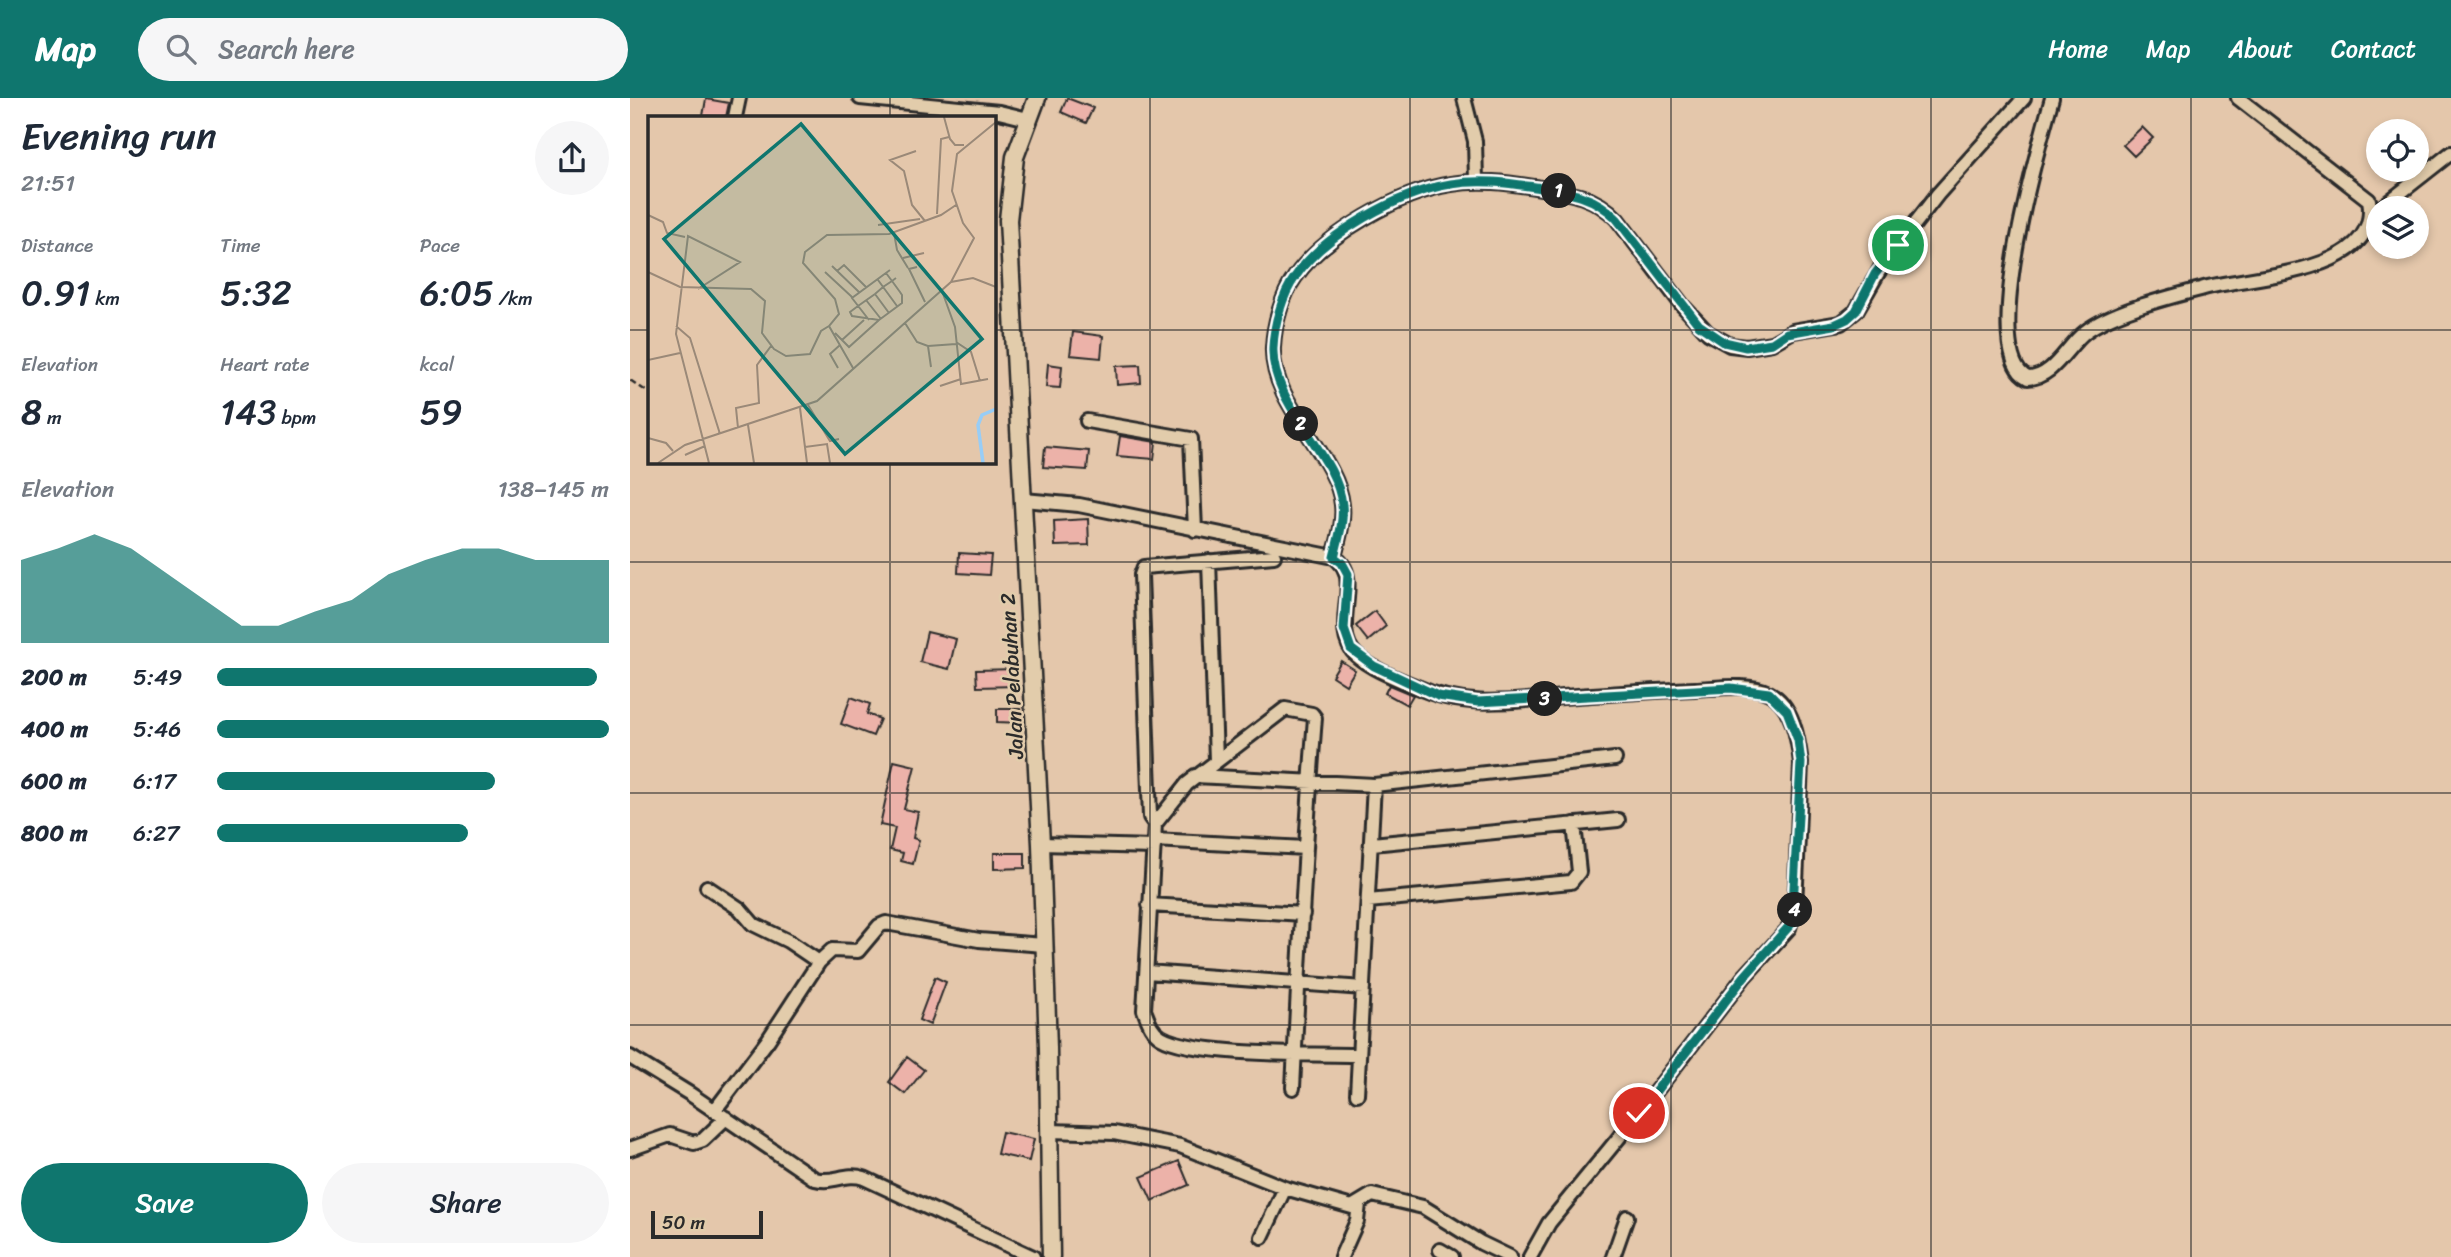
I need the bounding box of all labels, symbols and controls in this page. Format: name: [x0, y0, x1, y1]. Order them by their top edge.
search box: [138, 18, 628, 81]
text: Map: [35, 20, 96, 78]
text: Search here: [218, 26, 355, 72]
text: Home: [2048, 28, 2108, 70]
text: Map: [2146, 28, 2190, 70]
text: About: [2228, 28, 2293, 70]
text: Contact: [2331, 28, 2416, 70]
icon: search: [162, 30, 200, 68]
text: Evening run: [21, 103, 217, 170]
inset map: [648, 116, 996, 464]
map controls: [2366, 119, 2429, 259]
button: locate: [2366, 119, 2429, 182]
button: share: [535, 121, 609, 195]
text: 21:51: [21, 163, 75, 204]
pin: 1: [1542, 174, 1576, 208]
text: 1: [1554, 174, 1563, 207]
button: layers: [2366, 196, 2429, 259]
pin: [1868, 215, 1928, 275]
icon: arrive: [1879, 226, 1917, 264]
text: Distance: [21, 229, 93, 262]
text: Time: [220, 229, 261, 262]
text: Pace: [420, 229, 460, 262]
text: 0.91: [21, 262, 90, 324]
text: 5:32: [220, 262, 292, 324]
text: 6:05: [420, 262, 494, 324]
text: km: [90, 282, 120, 315]
text: /km: [494, 282, 533, 315]
text: Elevation: [21, 348, 98, 381]
text: Heart rate: [220, 348, 310, 381]
text: kcal: [420, 348, 454, 381]
text: 8: [21, 381, 42, 443]
text: 143: [220, 381, 276, 443]
text: 59: [420, 381, 463, 443]
text: m: [42, 401, 62, 434]
text: bpm: [276, 401, 316, 434]
pin: 2: [1284, 406, 1318, 442]
text: 2: [1295, 407, 1306, 440]
text: Elevation: [21, 469, 114, 510]
text: 138–145 m: [498, 469, 609, 510]
street label: Jalan Pelabuhan 2: [989, 592, 1035, 761]
text: 200 m: [21, 657, 87, 698]
text: 5:49: [133, 657, 183, 698]
pin: 3: [1528, 682, 1562, 716]
text: 3: [1539, 682, 1550, 715]
text: 400 m: [21, 709, 88, 750]
text: 5:46: [133, 709, 181, 750]
text: 600 m: [21, 761, 87, 802]
text: 6:17: [133, 761, 176, 802]
text: 800 m: [21, 813, 88, 854]
text: 6:27: [133, 813, 179, 854]
pin: 4: [1778, 892, 1812, 928]
text: 4: [1789, 893, 1800, 926]
pin: [1609, 1083, 1669, 1143]
icon: check: [1620, 1094, 1658, 1132]
button: Save: [21, 1163, 308, 1243]
button: Share: [322, 1163, 609, 1243]
text: 50 m: [662, 1206, 705, 1239]
scale bar: [651, 1208, 763, 1240]

